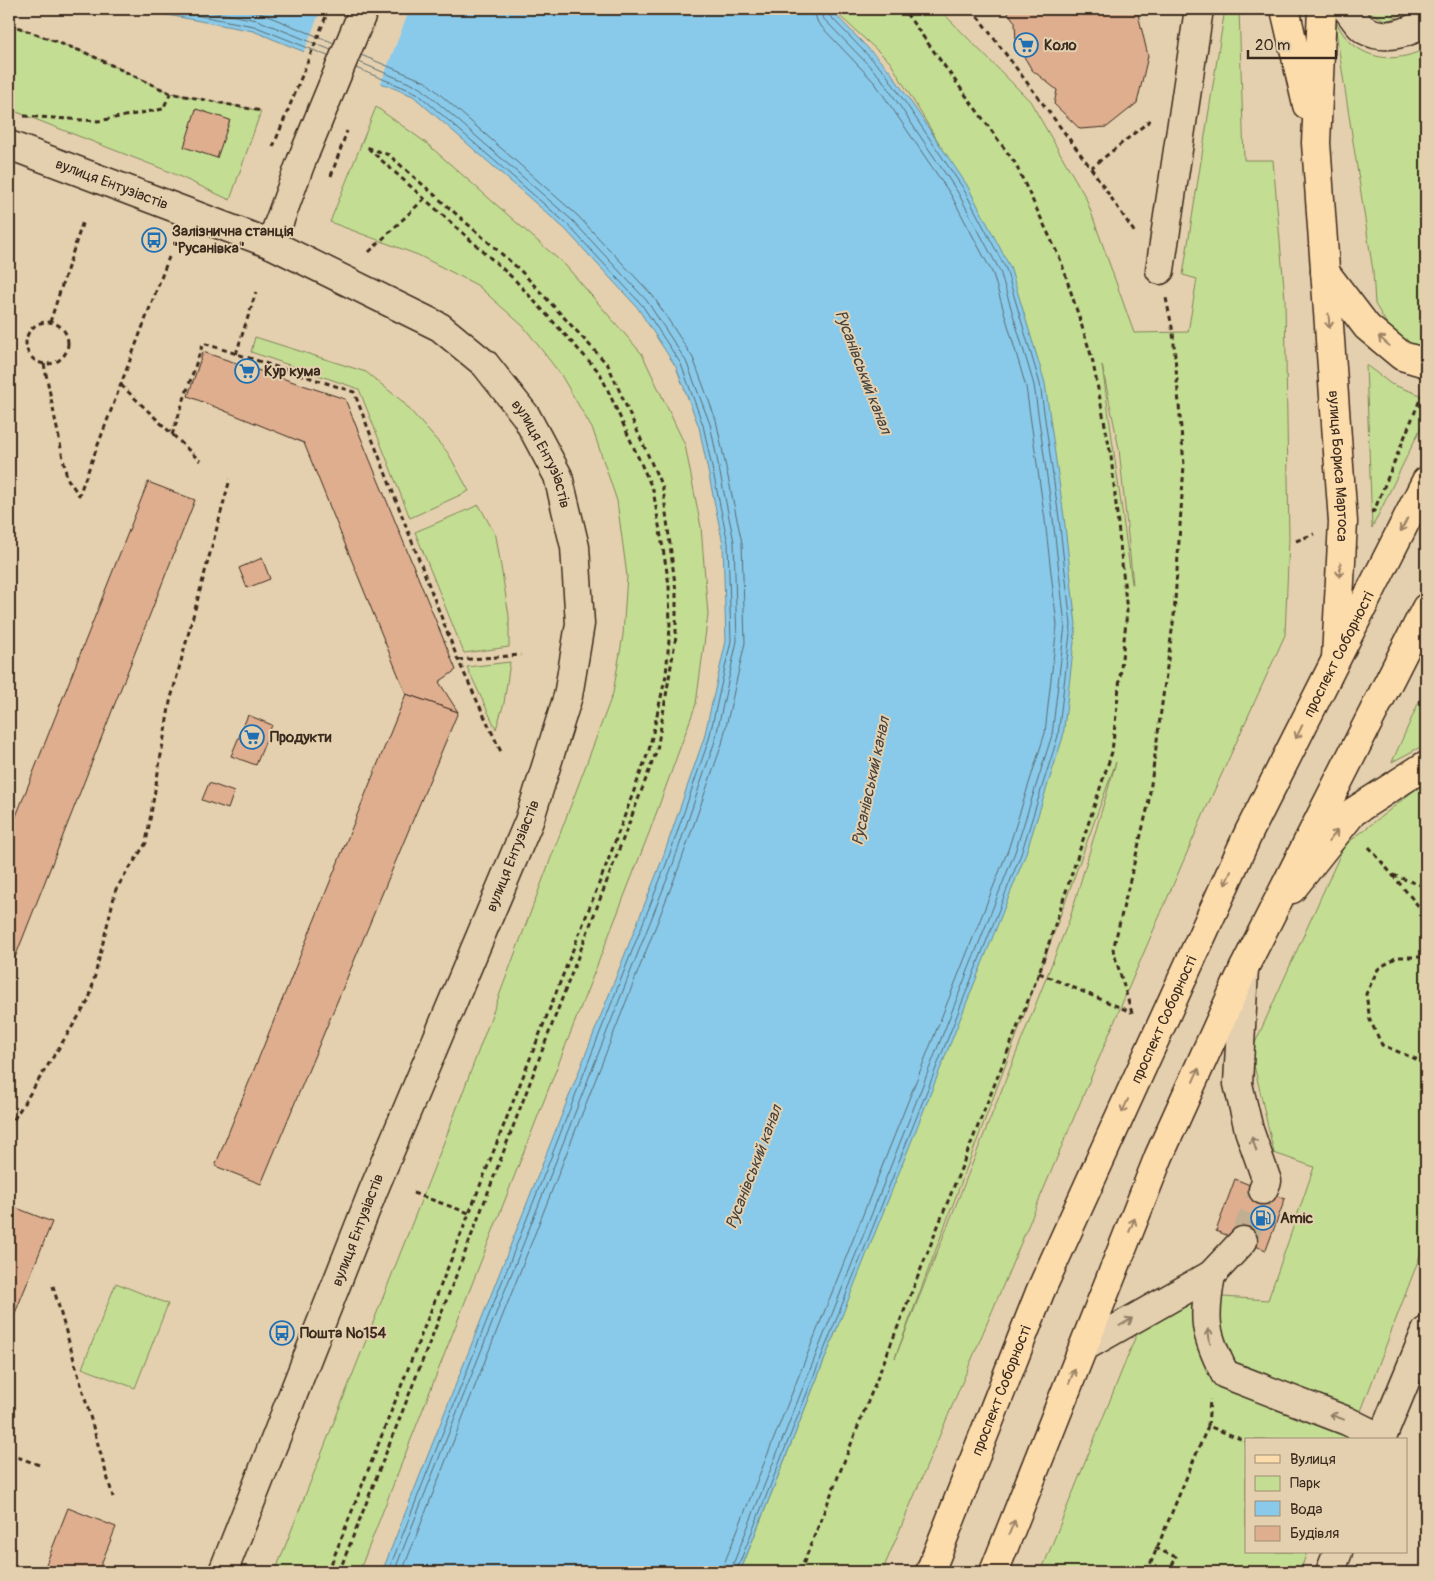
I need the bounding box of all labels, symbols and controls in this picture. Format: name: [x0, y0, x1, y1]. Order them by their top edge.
scale bar: [1248, 28, 1335, 60]
supermarket icon: Коло: [1013, 32, 1039, 58]
place label: Коло: [1044, 36, 1077, 55]
text: 20 m: [1255, 36, 1290, 55]
street label: вулиця Ентузіастів: [53, 154, 171, 214]
place label: Залізнична станція "Русанівка": [172, 222, 294, 258]
bus stop icon: Залізнична станція "Русанівка": [141, 227, 167, 253]
water label: Русанівський канал: [830, 307, 896, 438]
one-way arrow: [1324, 313, 1333, 329]
one-way arrow: [1378, 336, 1391, 347]
supermarket icon: Кур кума: [234, 358, 260, 384]
place label: Кур кума: [264, 362, 320, 381]
street label: вулиця Бориса Мартоса: [1324, 390, 1353, 542]
street label: вулиця Ентузіастів: [507, 396, 575, 510]
one-way arrow: [1399, 517, 1409, 532]
one-way arrow: [1336, 562, 1345, 578]
street label: проспект Соборності: [1299, 588, 1378, 720]
water label: Русанівський канал: [848, 713, 895, 847]
supermarket icon: Продукти: [239, 724, 265, 750]
one-way arrow: [1294, 724, 1303, 739]
place label: Продукти: [270, 728, 332, 747]
street label: вулиця Ентузіастів: [482, 797, 544, 915]
one-way arrow: [1327, 830, 1338, 843]
one-way arrow: [1223, 870, 1233, 885]
street label: проспект Соборності: [1127, 952, 1201, 1086]
one-way arrow: [1191, 1068, 1201, 1083]
one-way arrow: [1120, 1098, 1129, 1113]
water label: Русанівський канал: [721, 1101, 787, 1232]
one-way arrow: [1249, 1137, 1258, 1152]
street label: вулиця Ентузіастів: [328, 1171, 388, 1289]
fuel station icon: Amic: [1250, 1205, 1276, 1231]
place label: Amic: [1280, 1209, 1313, 1228]
one-way arrow: [1128, 1218, 1137, 1233]
one-way arrow: [1118, 1317, 1133, 1327]
bus stop icon: Пошта №154: [269, 1320, 295, 1346]
street label: проспект Соборності: [967, 1322, 1036, 1458]
place label: Пошта №154: [300, 1324, 387, 1343]
one-way arrow: [1203, 1328, 1213, 1344]
one-way arrow: [1068, 1369, 1077, 1384]
one-way arrow: [1330, 1412, 1346, 1421]
legend: [1245, 1438, 1408, 1554]
text: Вулиця: [1290, 1450, 1336, 1469]
text: Парк: [1290, 1474, 1321, 1493]
text: Вода: [1290, 1500, 1323, 1519]
one-way arrow: [1008, 1520, 1017, 1535]
text: Будівля: [1290, 1524, 1339, 1543]

